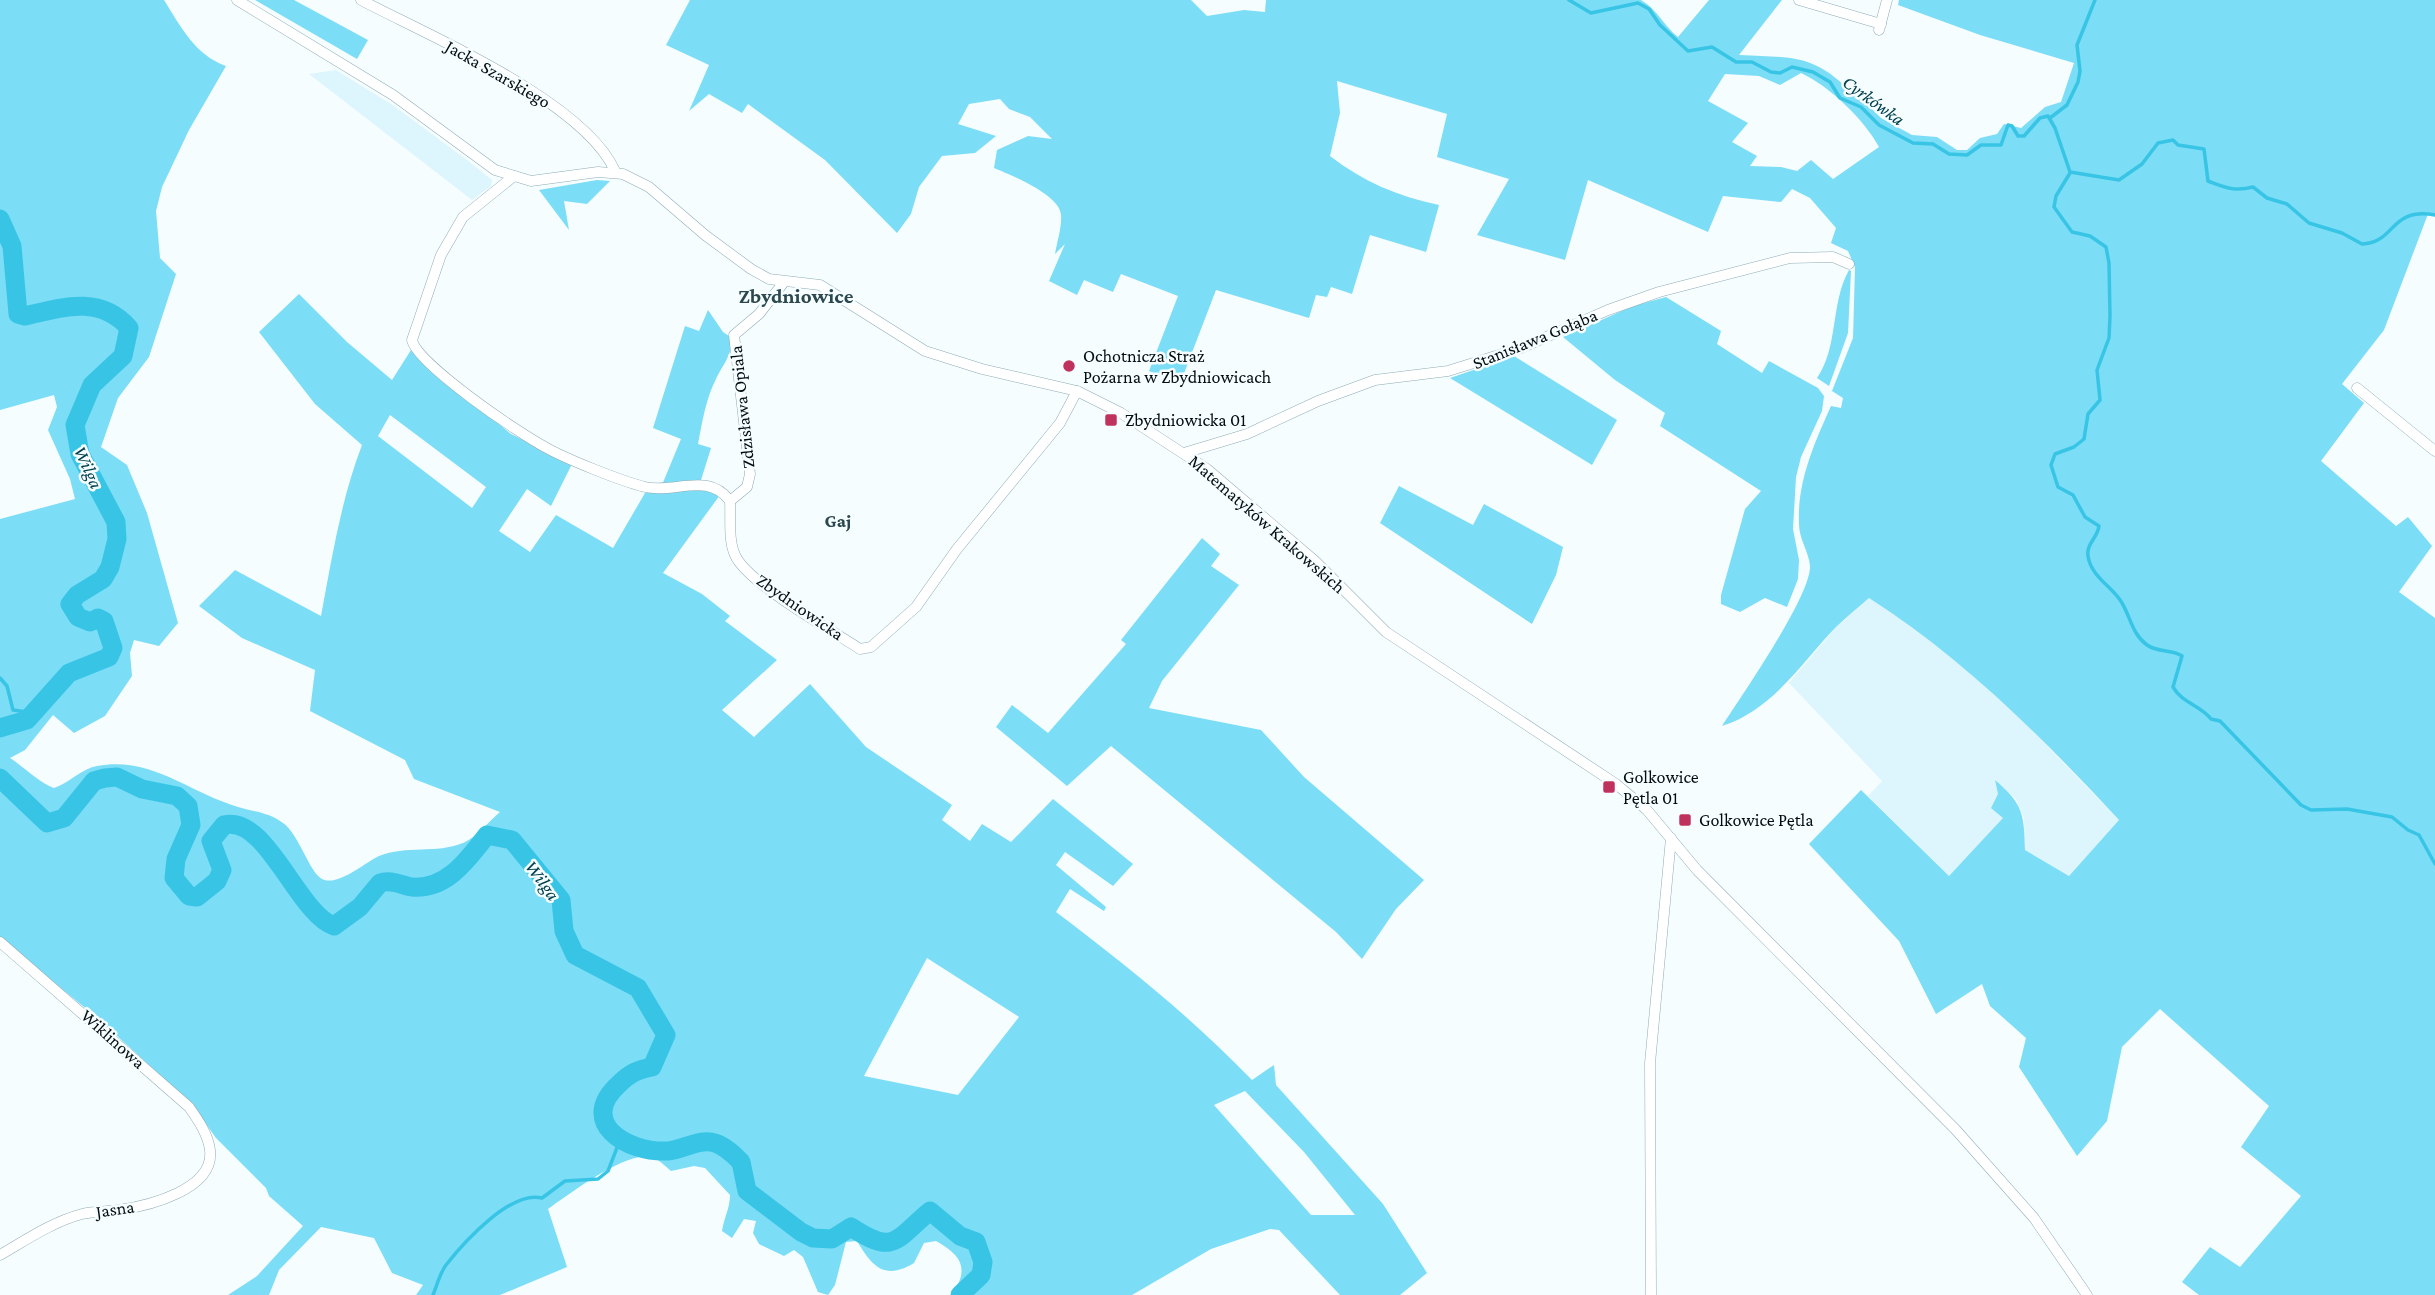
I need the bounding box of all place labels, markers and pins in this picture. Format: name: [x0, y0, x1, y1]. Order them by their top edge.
place label: Ochotnicza Straż Pożarna w Zbydniowicach: [1083, 346, 1272, 387]
marker: Ochotnicza Straż Pożarna w Zbydniowicach: [1061, 358, 1077, 374]
place label: Zbydniowicka 01: [1125, 410, 1246, 430]
marker: Zbydniowicka 01: [1103, 412, 1119, 428]
place label: Golkowice Pętla 01: [1623, 767, 1699, 808]
marker: Golkowice Pętla 01: [1601, 779, 1617, 795]
place label: Golkowice Pętla: [1699, 810, 1814, 830]
marker: Golkowice Pętla: [1677, 812, 1693, 828]

